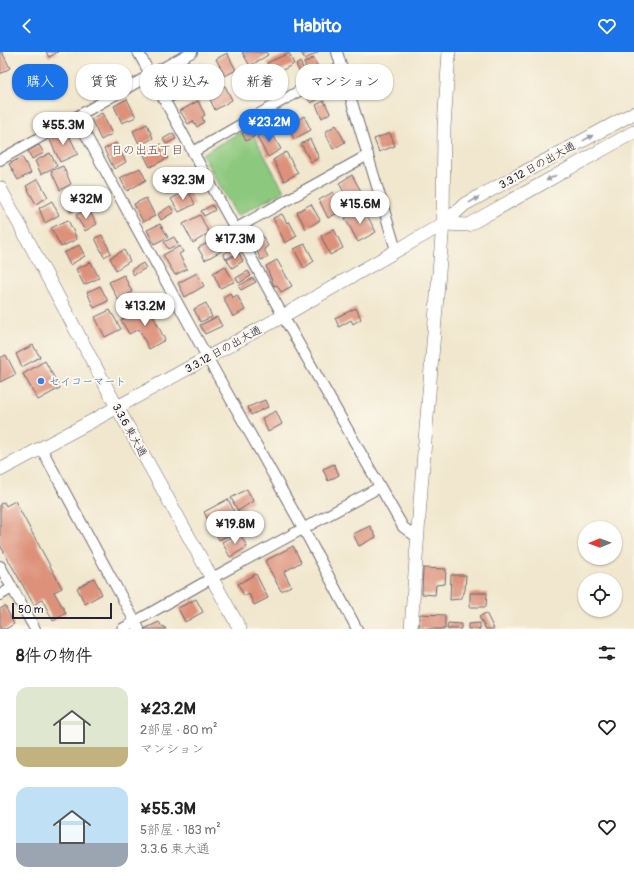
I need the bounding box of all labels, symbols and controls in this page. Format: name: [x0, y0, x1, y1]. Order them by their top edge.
icon: back: [16, 15, 38, 37]
text: Habito: [293, 15, 341, 38]
icon: heart: [596, 15, 618, 37]
chip: 購入: [12, 64, 68, 100]
chip: 賃貸: [76, 64, 132, 100]
chip: 絞り込み: [140, 64, 224, 100]
chip: 新着: [232, 64, 288, 100]
chip: マンション: [296, 64, 393, 100]
pin: ¥23.2M: [236, 109, 302, 143]
pin: ¥55.3M: [30, 112, 96, 146]
text: ¥23.2M: [248, 114, 290, 130]
text: ¥55.3M: [42, 117, 84, 133]
one-way arrow: [582, 134, 594, 141]
street label: 3.3.12 日の出大通: [497, 139, 578, 192]
district label: 日の出五丁目: [111, 143, 183, 158]
pin: ¥32.3M: [150, 167, 216, 201]
text: ¥32.3M: [161, 172, 205, 188]
one-way arrow: [545, 175, 557, 182]
pin: ¥32M: [62, 186, 110, 220]
text: ¥32M: [70, 191, 102, 207]
pin: ¥15.6M: [327, 191, 393, 225]
text: ¥15.6M: [340, 196, 380, 212]
one-way arrow: [468, 196, 480, 203]
pin: ¥17.3M: [202, 226, 268, 260]
text: ¥17.3M: [215, 231, 255, 247]
pin: ¥13.2M: [112, 293, 178, 327]
text: ¥13.2M: [125, 298, 165, 314]
street label: 3.3.12 日の出大通: [183, 323, 264, 376]
place label: セイコーマート: [49, 375, 126, 388]
marker: セイコーマート: [36, 376, 46, 386]
street label: 3.3.6 東大通: [110, 401, 150, 459]
pin: ¥19.8M: [202, 511, 268, 545]
text: ¥19.8M: [215, 516, 255, 532]
north arrow: [578, 521, 622, 565]
map controls: [578, 521, 622, 617]
button: locate: [578, 573, 622, 617]
scale bar: [12, 601, 112, 620]
text: 50 m: [18, 603, 44, 616]
icon: filters: [596, 642, 618, 664]
text: 8件の物件: [16, 645, 93, 666]
text: ¥23.2M: [140, 698, 196, 719]
icon: home: [48, 703, 96, 751]
icon: heart: [596, 716, 618, 738]
text: 2部屋 · 80 m²: [140, 722, 217, 738]
text: マンション: [140, 741, 204, 757]
text: ¥55.3M: [140, 798, 196, 819]
icon: home: [48, 803, 96, 851]
icon: heart: [596, 816, 618, 838]
text: 5部屋 · 183 m²: [140, 822, 221, 838]
text: 3.3.6 東大通: [140, 841, 210, 857]

